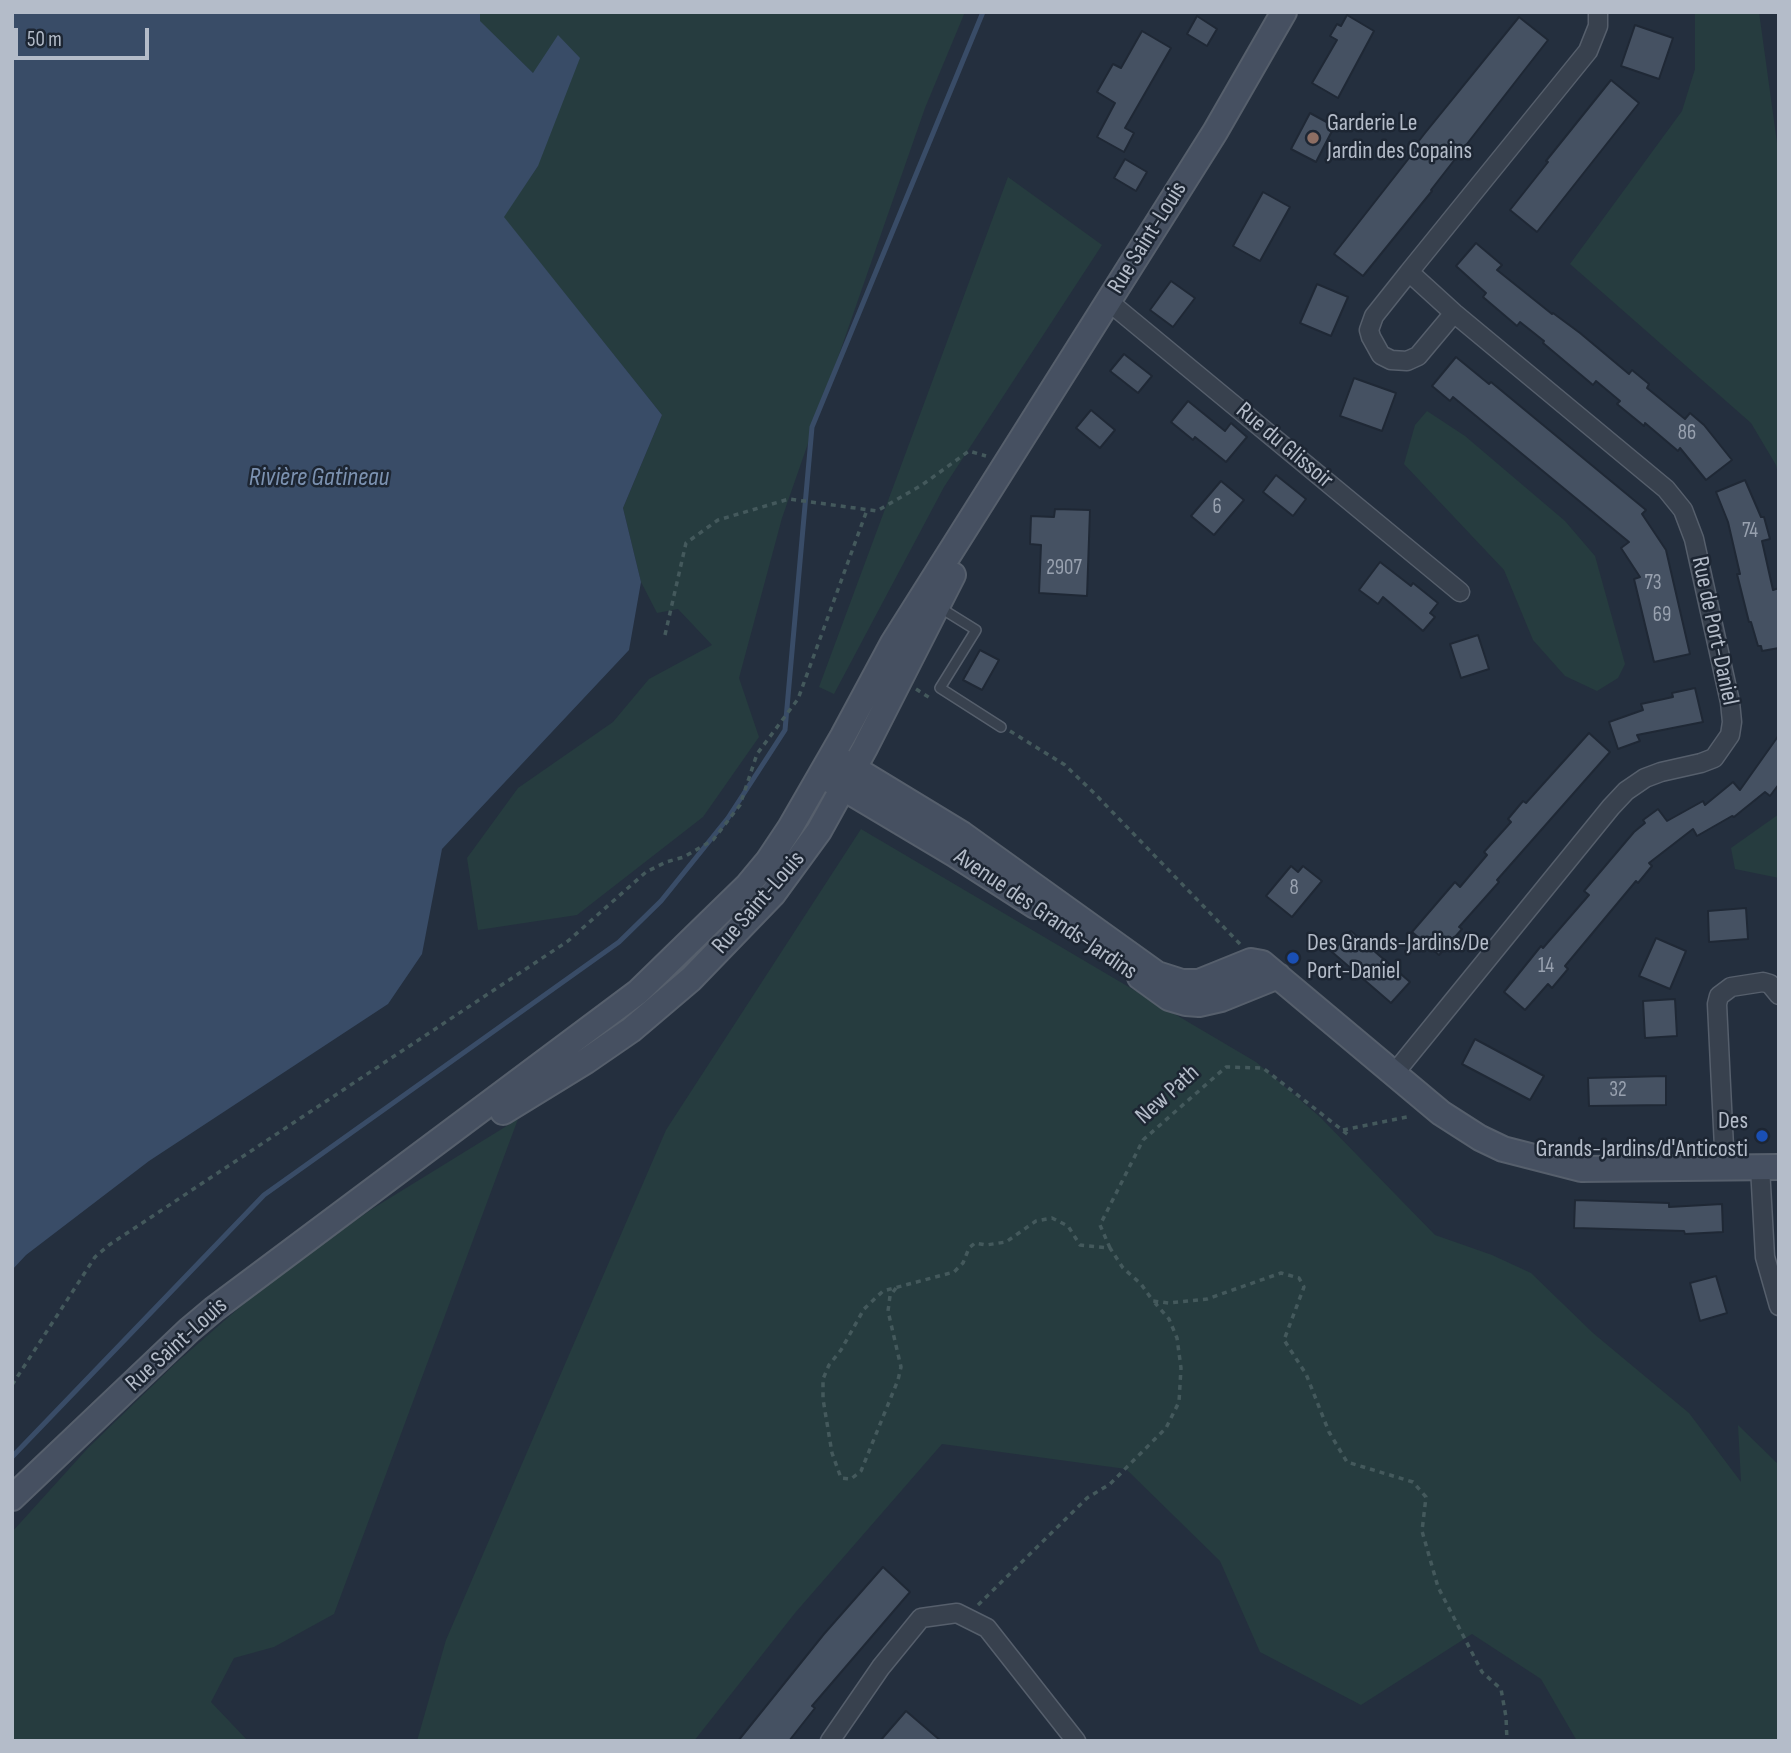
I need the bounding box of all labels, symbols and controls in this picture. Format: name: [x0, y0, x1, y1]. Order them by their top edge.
scale bar: [18, 14, 152, 58]
text: 50 m: [27, 27, 62, 52]
place label: Garderie Le Jardin des Copains: [1327, 110, 1472, 166]
marker: Garderie Le Jardin des Copains: [1305, 130, 1321, 146]
street label: Rue Saint-Louis: [1102, 177, 1194, 299]
street label: Rue du Glissoir: [1229, 397, 1339, 495]
house number: 86: [1678, 421, 1696, 447]
water label: Rivière Gatineau: [249, 462, 389, 494]
house number: 6: [1212, 495, 1222, 521]
house number: 74: [1742, 519, 1758, 545]
street label: Rue de Port-Daniel: [1684, 554, 1744, 708]
house number: 2907: [1046, 556, 1082, 582]
house number: 73: [1644, 571, 1662, 597]
house number: 69: [1653, 603, 1671, 629]
street label: Avenue des Grands-Jardins: [948, 843, 1142, 987]
street label: Rue Saint-Louis: [707, 846, 811, 960]
house number: 8: [1289, 876, 1299, 902]
place label: Des Grands-Jardins/De Port-Daniel: [1307, 930, 1489, 986]
marker: Des Grands-Jardins/De Port-Daniel: [1285, 950, 1301, 966]
house number: 14: [1538, 954, 1554, 980]
street label: New Path: [1130, 1059, 1206, 1131]
house number: 32: [1609, 1078, 1627, 1104]
place label: Des Grands-Jardins/d'Anticosti: [1536, 1108, 1748, 1164]
marker: Des Grands-Jardins/d'Anticosti: [1754, 1128, 1770, 1144]
street label: Rue Saint-Louis: [120, 1292, 234, 1398]

